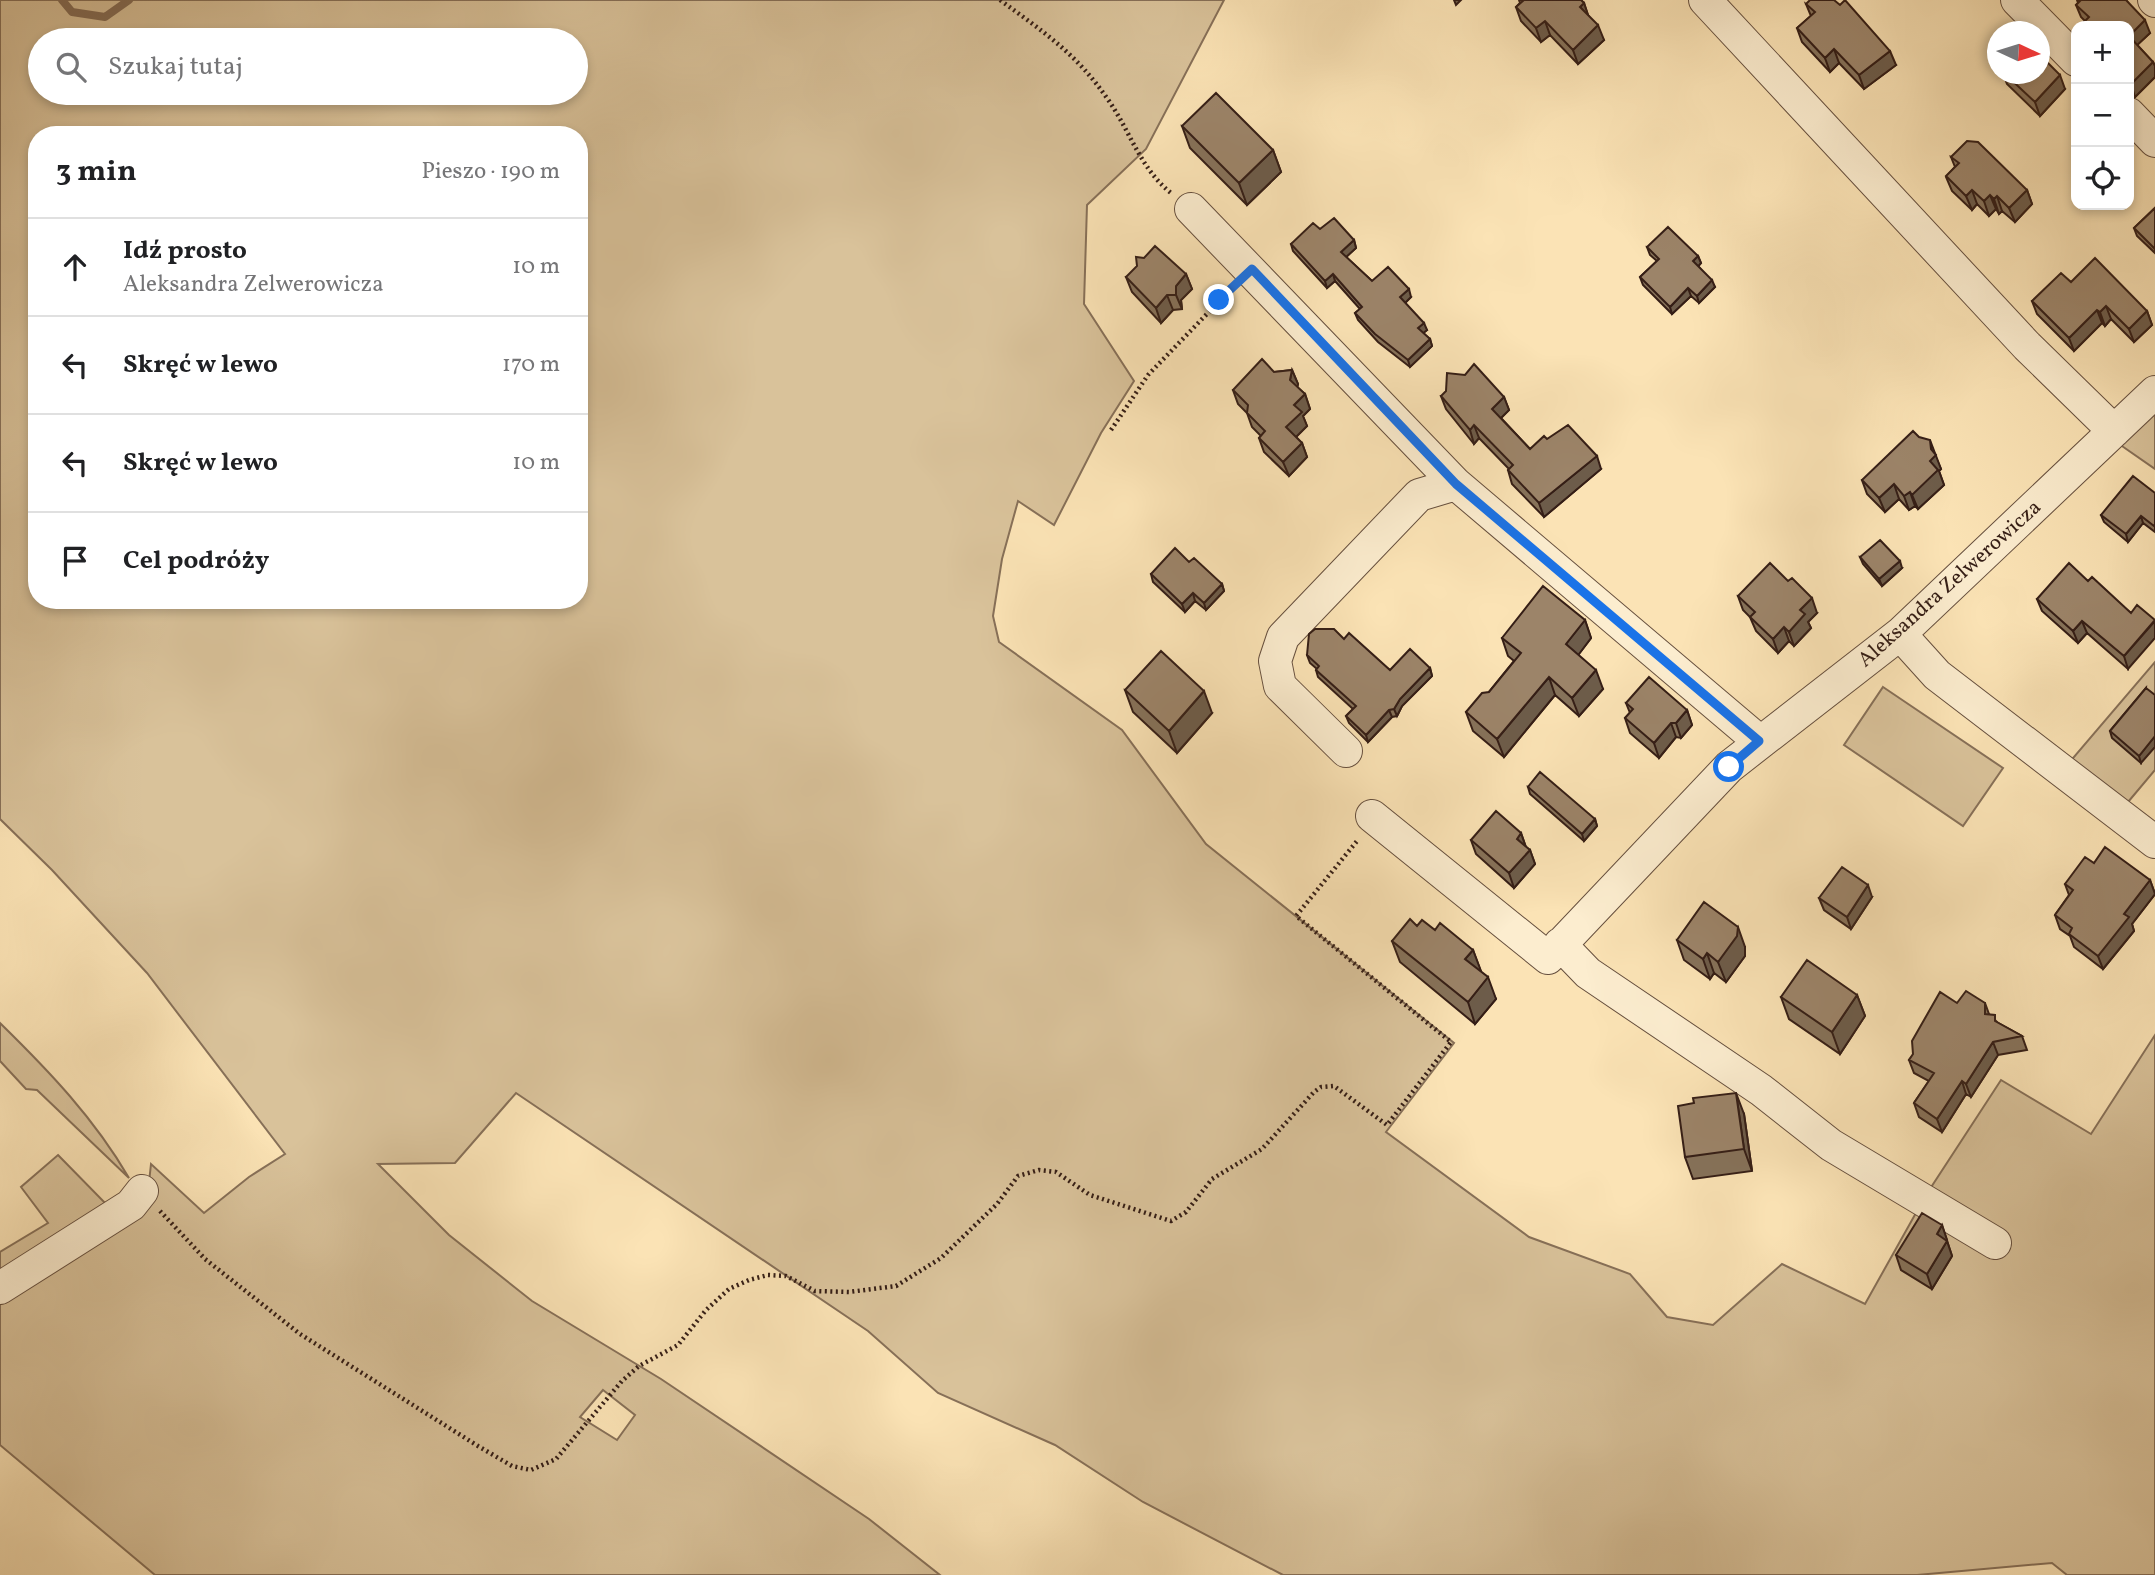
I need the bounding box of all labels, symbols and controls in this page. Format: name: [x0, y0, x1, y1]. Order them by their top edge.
north arrow: [1987, 21, 2050, 84]
map controls: [2071, 21, 2134, 210]
button: +: [2071, 21, 2134, 84]
search box: [28, 28, 588, 105]
icon: search: [52, 48, 90, 86]
text: Szukaj tutaj: [108, 49, 243, 85]
button: −: [2071, 84, 2134, 147]
button: locate: [2071, 147, 2134, 210]
text: 3 min: [56, 151, 137, 193]
text: Pieszo · 190 m: [421, 156, 560, 188]
text: Idź prosto: [123, 233, 247, 269]
icon: ahead: [56, 248, 94, 286]
text: 10 m: [512, 251, 560, 283]
text: Aleksandra Zelwerowicza: [123, 269, 384, 301]
route end: [1203, 284, 1234, 315]
icon: left: [56, 346, 94, 384]
text: Skręć w lewo: [123, 347, 278, 383]
text: 170 m: [502, 349, 560, 381]
icon: left: [56, 444, 94, 482]
text: Skręć w lewo: [123, 445, 278, 481]
text: 10 m: [512, 447, 560, 479]
street label: Aleksandra Zelwerowicza: [1852, 494, 2048, 674]
icon: arrive: [56, 542, 94, 580]
text: Cel podróży: [123, 543, 269, 579]
route start: [1713, 751, 1744, 782]

